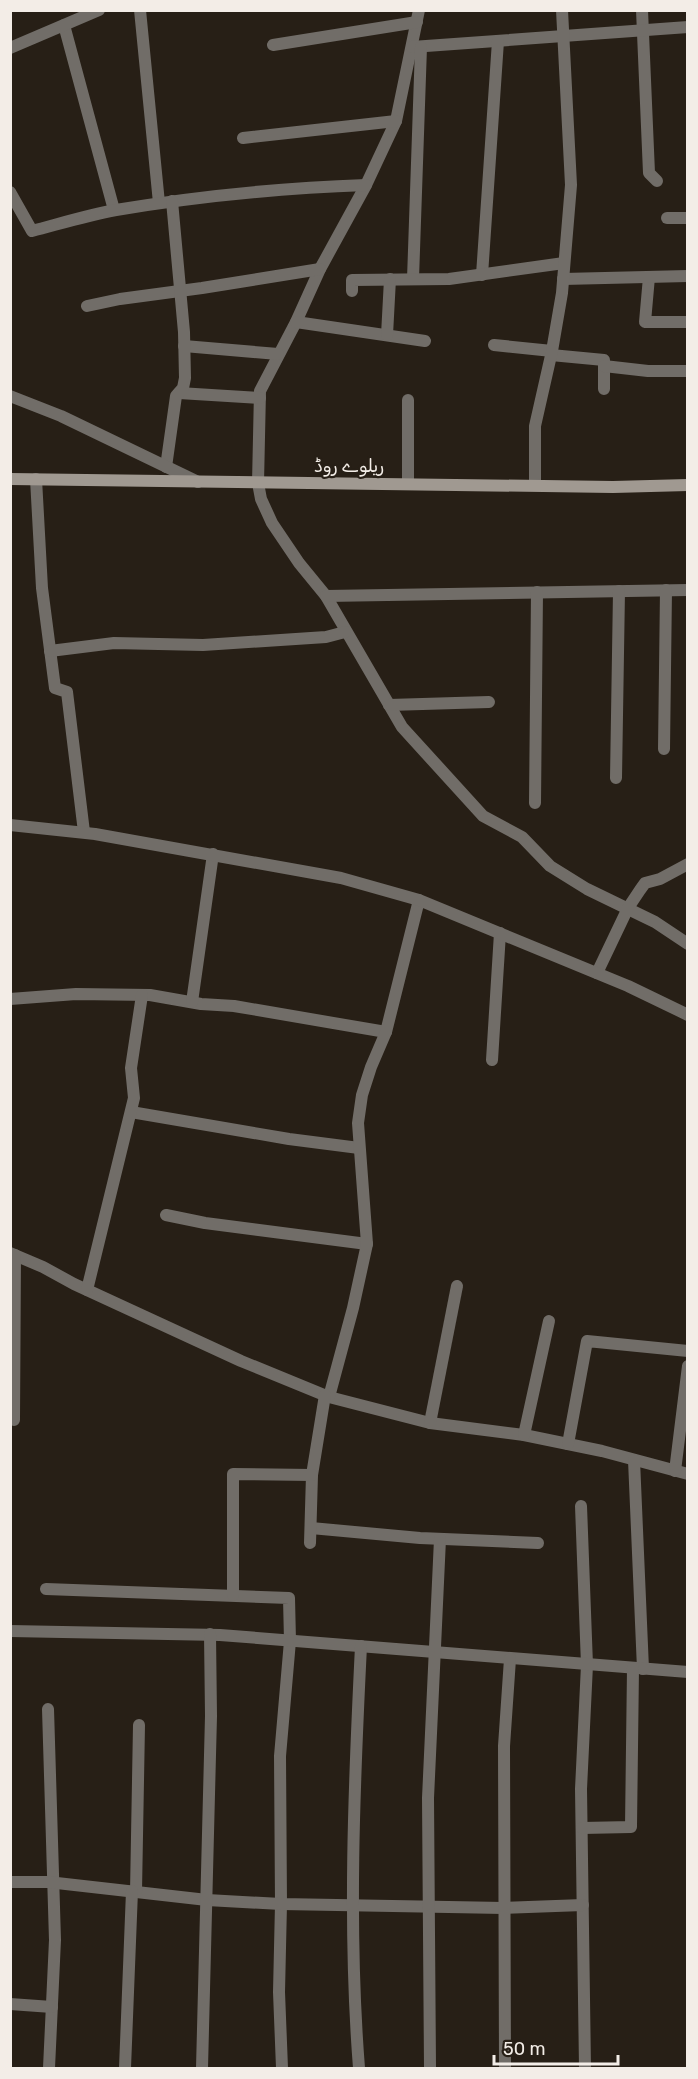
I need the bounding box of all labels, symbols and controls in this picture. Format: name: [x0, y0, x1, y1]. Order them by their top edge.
street label: ریلوے روڈ: [314, 455, 384, 477]
scale bar: [494, 2028, 618, 2066]
text: 50 m: [503, 2038, 546, 2060]

